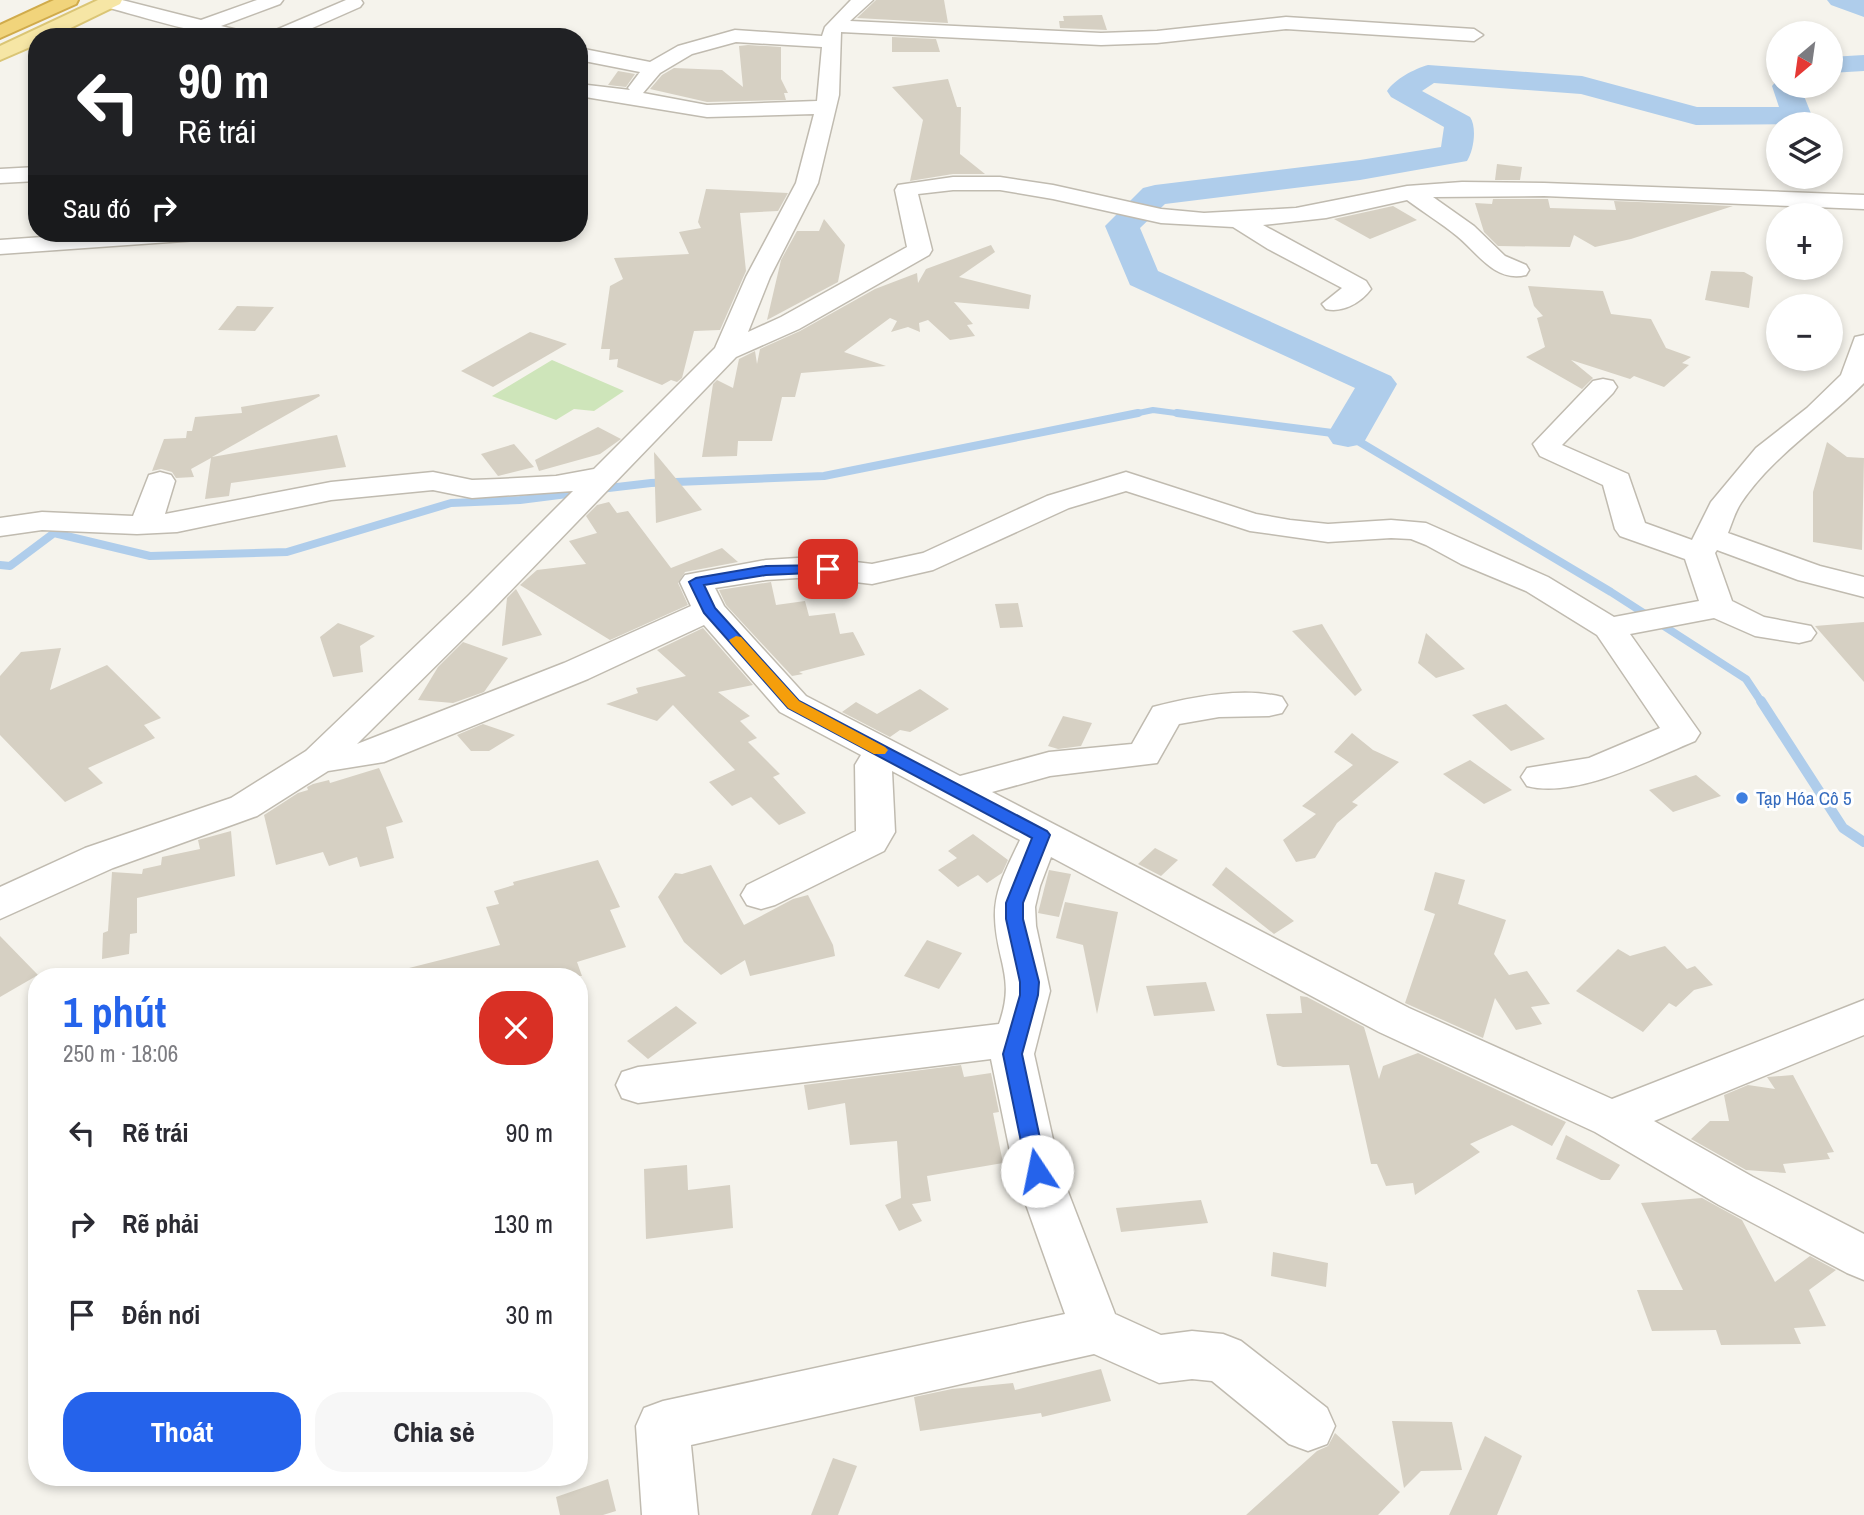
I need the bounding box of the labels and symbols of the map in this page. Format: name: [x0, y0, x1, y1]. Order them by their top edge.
north arrow: [1766, 21, 1843, 98]
pin: [798, 539, 858, 599]
place label: Tạp Hóa Cô 5: [1756, 785, 1852, 811]
marker: Tạp Hóa Cô 5: [1734, 790, 1750, 806]
position arrow: [1000, 1134, 1074, 1208]

